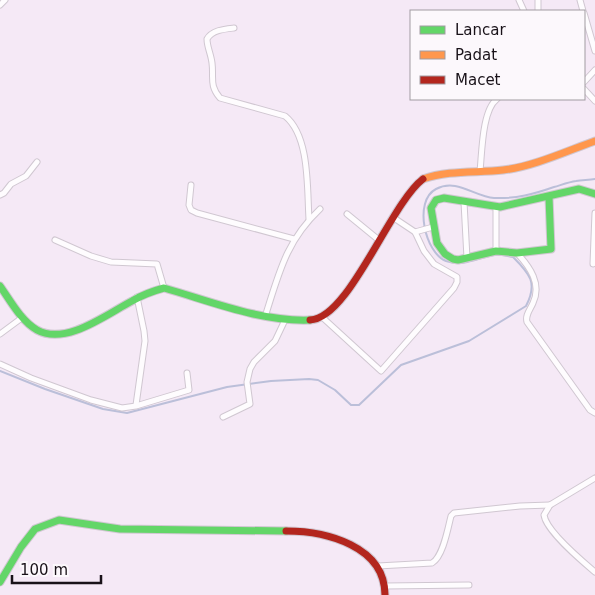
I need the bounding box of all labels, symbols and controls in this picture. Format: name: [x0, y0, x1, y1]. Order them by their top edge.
legend: [410, 10, 585, 100]
text: Lancar: [455, 21, 506, 39]
text: Padat: [455, 46, 497, 64]
text: Macet: [455, 71, 501, 89]
scale bar: [12, 552, 101, 584]
text: 100 m: [20, 561, 68, 579]

